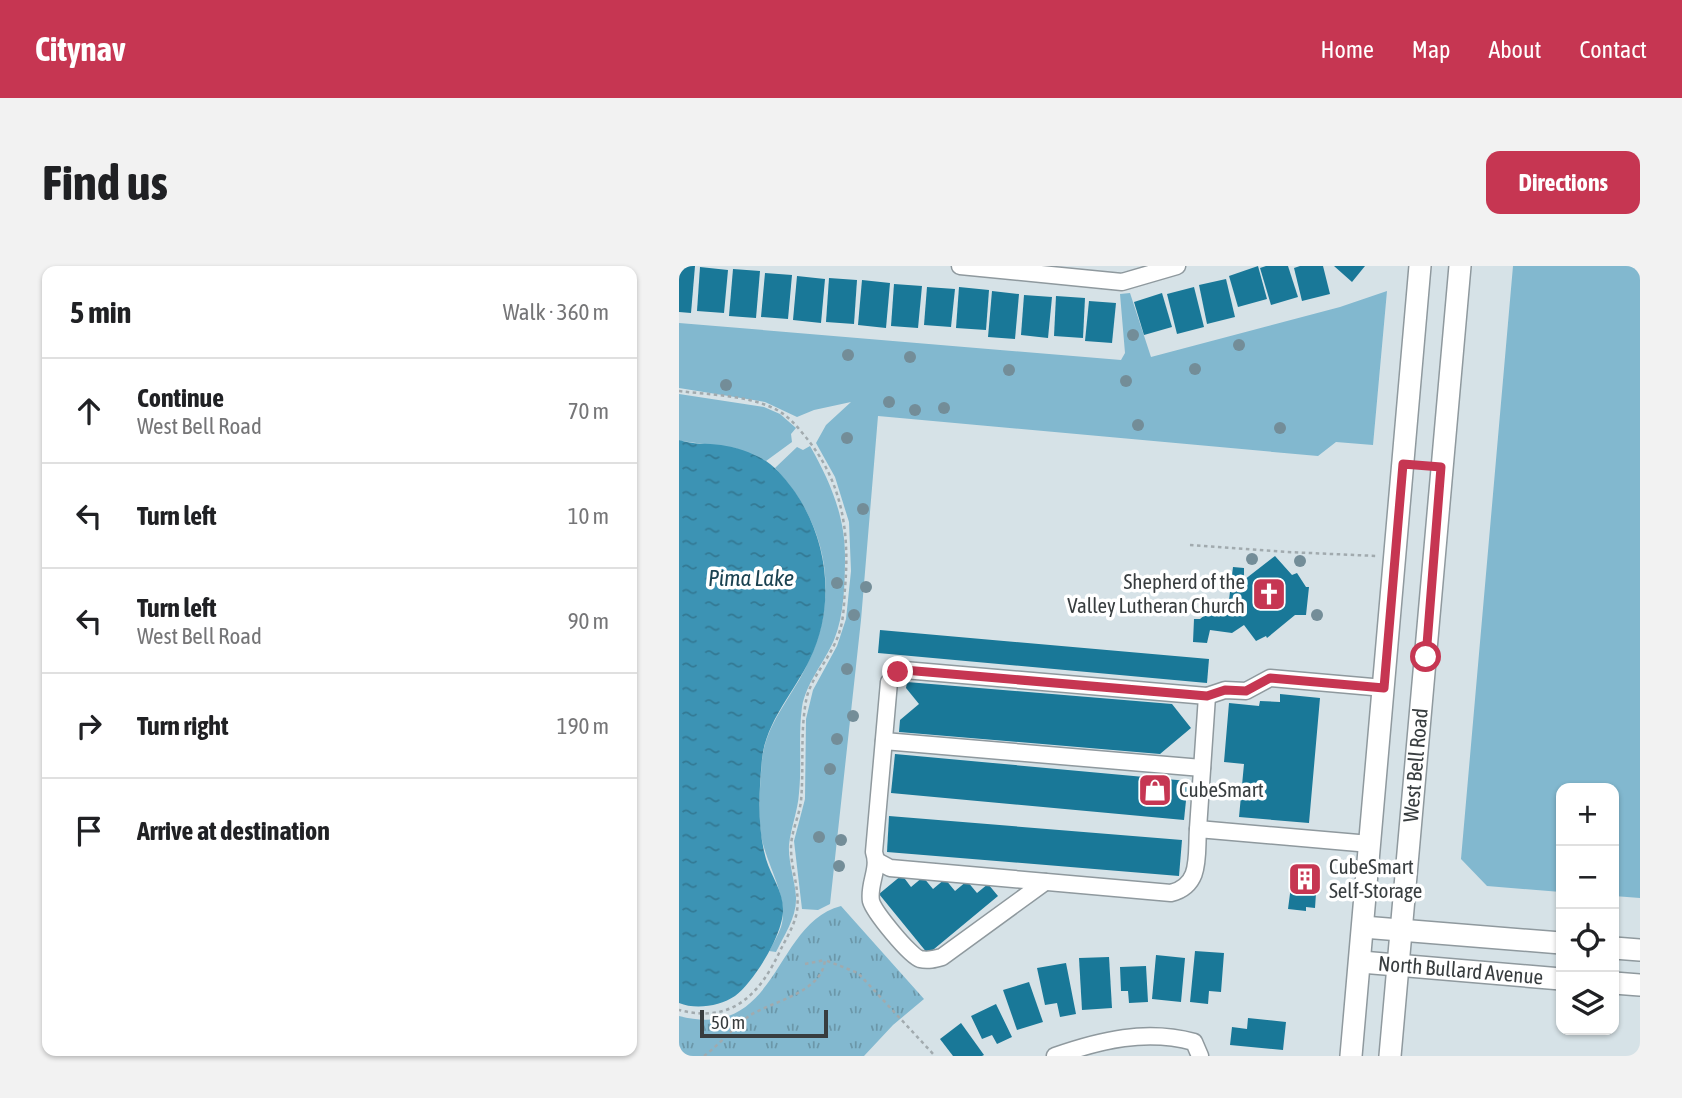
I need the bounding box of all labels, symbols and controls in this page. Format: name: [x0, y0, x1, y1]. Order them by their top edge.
text: Citynav: [35, 30, 126, 68]
text: Home: [1320, 36, 1374, 63]
text: Map: [1412, 36, 1450, 63]
text: About: [1488, 36, 1541, 63]
text: Contact: [1579, 36, 1647, 63]
button: Directions: [1486, 151, 1640, 214]
text: Find us: [42, 154, 168, 210]
text: 5 min: [70, 295, 131, 329]
text: Walk · 360 m: [503, 299, 609, 325]
text: Continue: [137, 383, 224, 413]
icon: ahead: [70, 392, 108, 430]
text: 70 m: [568, 398, 609, 424]
text: West Bell Road: [137, 413, 262, 439]
icon: left: [70, 497, 108, 535]
text: Turn left: [137, 501, 217, 531]
text: 10 m: [568, 503, 609, 529]
water label: Pima Lake: [708, 565, 794, 591]
place label: Shepherd of the Valley Lutheran Church: [1067, 569, 1245, 617]
church icon: Shepherd of the Valley Lutheran Church: [1250, 575, 1288, 613]
text: Turn left: [137, 593, 217, 623]
icon: left: [70, 602, 108, 640]
text: 90 m: [568, 608, 609, 634]
text: West Bell Road: [137, 623, 262, 649]
route start: [1410, 641, 1441, 672]
route end: [882, 656, 913, 687]
icon: right: [70, 707, 108, 745]
street label: West Bell Road: [1398, 707, 1432, 823]
text: Turn right: [137, 711, 228, 741]
text: 190 m: [557, 713, 609, 739]
shop icon: CubeSmart: [1136, 771, 1174, 809]
place label: CubeSmart: [1179, 777, 1264, 801]
map controls: [1556, 783, 1619, 1035]
button: +: [1556, 783, 1619, 846]
icon: arrive: [70, 812, 108, 850]
text: Arrive at destination: [137, 816, 330, 846]
button: −: [1556, 846, 1619, 909]
place label: CubeSmart Self-Storage: [1329, 854, 1422, 902]
building icon: CubeSmart Self-Storage: [1286, 860, 1324, 898]
button: locate: [1556, 909, 1619, 972]
street label: North Bullard Avenue: [1377, 950, 1544, 988]
button: layers: [1556, 972, 1619, 1035]
scale bar: [700, 1007, 828, 1039]
text: 50 m: [711, 1011, 745, 1033]

